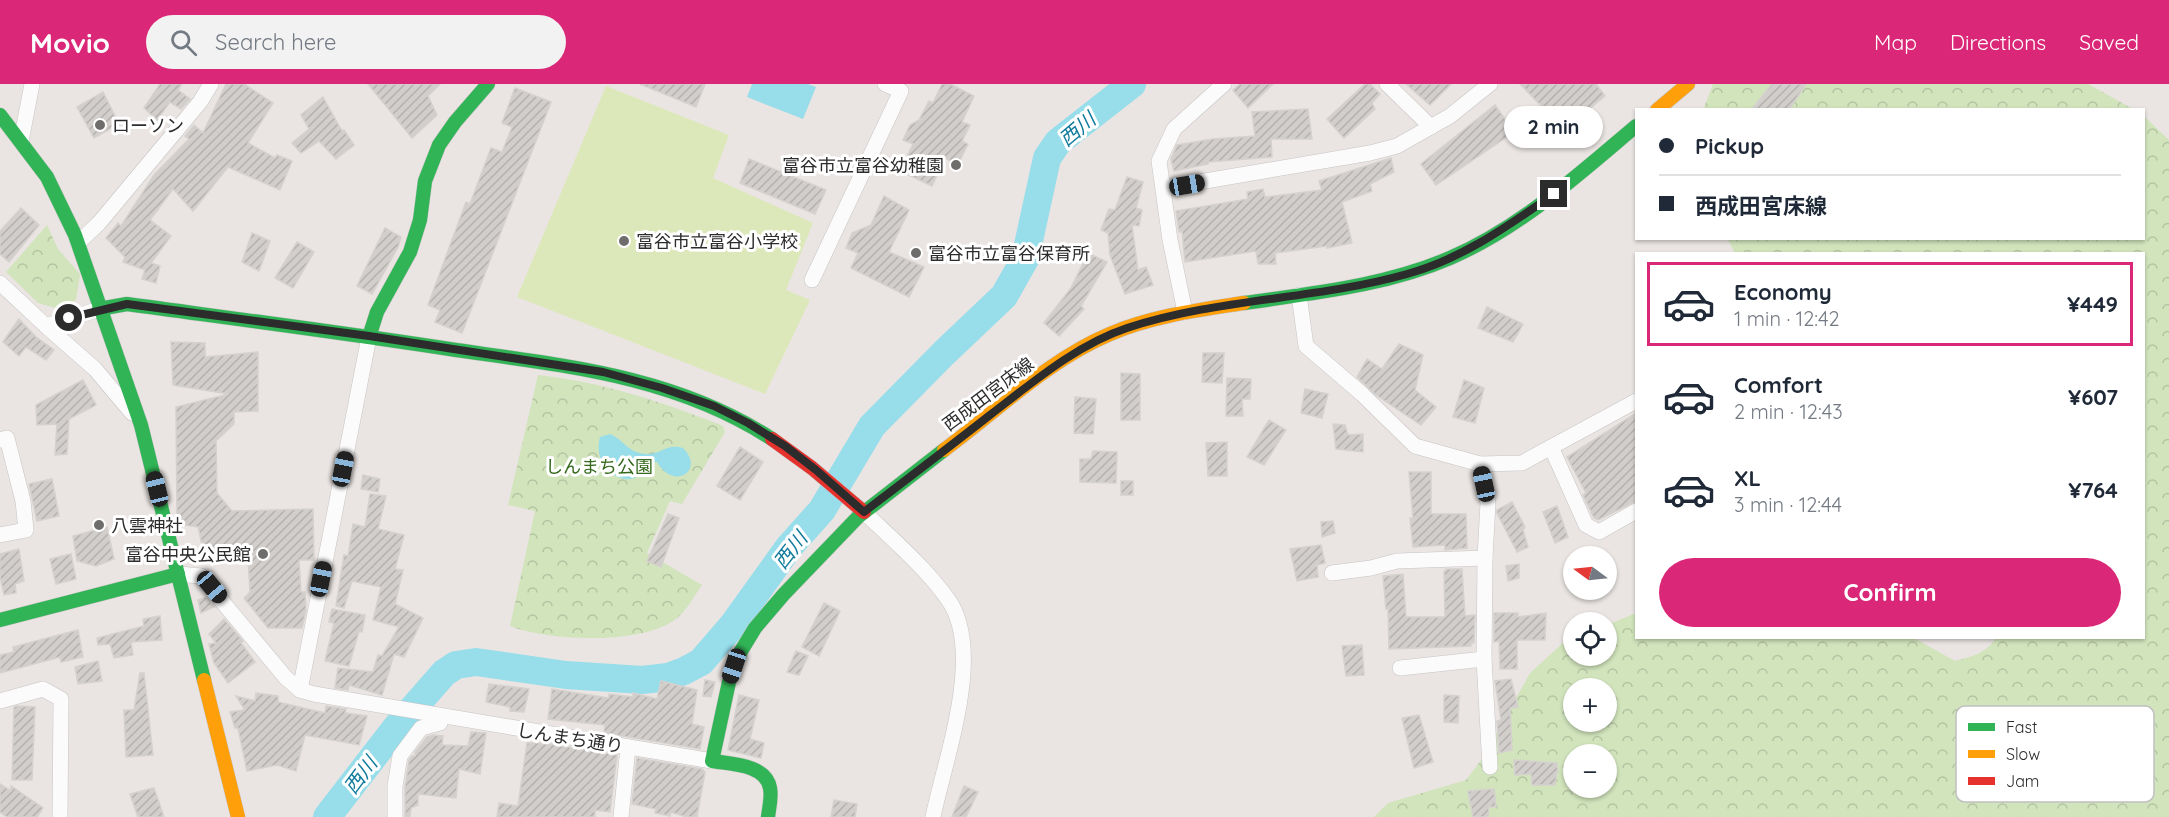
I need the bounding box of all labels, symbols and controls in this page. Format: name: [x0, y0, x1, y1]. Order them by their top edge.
search box: [146, 15, 566, 69]
text: Movio: [30, 25, 110, 60]
icon: search: [167, 26, 200, 59]
text: Search here: [215, 28, 337, 56]
text: Map: [1874, 29, 1917, 55]
text: Directions: [1950, 29, 2046, 55]
text: Saved: [2079, 29, 2139, 55]
water label: 西川: [1054, 105, 1102, 151]
callout: 2 min: [1504, 107, 1604, 149]
place label: ローソン: [112, 114, 184, 137]
text: 2 min: [1527, 114, 1580, 139]
marker: ローソン: [93, 118, 107, 132]
text: Pickup: [1695, 132, 1764, 160]
place label: 富谷市立富谷幼稚園: [782, 154, 944, 177]
marker: 富谷市立富谷幼稚園: [949, 158, 963, 172]
car: [1168, 173, 1206, 197]
route end: [1540, 180, 1567, 207]
text: 西成田宮床線: [1695, 192, 1827, 220]
place label: 富谷市立富谷小学校: [636, 230, 798, 253]
marker: 富谷市立富谷小学校: [617, 234, 631, 248]
place label: 富谷市立富谷保育所: [928, 242, 1090, 265]
marker: 富谷市立富谷保育所: [909, 246, 923, 260]
icon: car: [1662, 277, 1716, 331]
text: Economy: [1734, 278, 1832, 306]
text: ¥449: [2067, 290, 2118, 318]
route start: [55, 304, 82, 331]
text: 1 min · 12:42: [1734, 306, 1840, 331]
street label: 西成田宮床線: [938, 352, 1038, 436]
icon: car: [1662, 370, 1716, 424]
text: Comfort: [1734, 371, 1823, 399]
text: ¥607: [2068, 383, 2118, 411]
text: 2 min · 12:43: [1734, 399, 1843, 424]
car: [331, 450, 355, 488]
park label: しんまち公園: [545, 455, 653, 478]
icon: car: [1662, 463, 1716, 517]
text: XL: [1734, 464, 1761, 492]
car: [1471, 465, 1497, 503]
car: [144, 469, 170, 509]
text: ¥764: [2068, 476, 2118, 504]
text: 3 min · 12:44: [1734, 492, 1842, 517]
place label: 八雲神社: [111, 514, 183, 537]
marker: 八雲神社: [92, 518, 106, 532]
water label: 西川: [768, 525, 813, 573]
place label: 富谷中央公民館: [125, 543, 251, 566]
north arrow: [1563, 546, 1617, 600]
map controls: [1563, 546, 1617, 798]
marker: 富谷中央公民館: [256, 547, 270, 561]
button: Confirm: [1659, 558, 2121, 627]
car: [309, 560, 333, 598]
car: [194, 567, 230, 607]
button: locate: [1563, 612, 1617, 666]
car: [720, 646, 748, 686]
button: +: [1563, 678, 1617, 732]
legend: [1956, 706, 2154, 802]
text: Fast: [2006, 717, 2037, 737]
street label: しんまち通り: [515, 718, 625, 758]
button: −: [1563, 744, 1617, 798]
text: Slow: [2006, 744, 2040, 764]
water label: 西川: [338, 750, 383, 798]
text: Jam: [2006, 771, 2039, 791]

